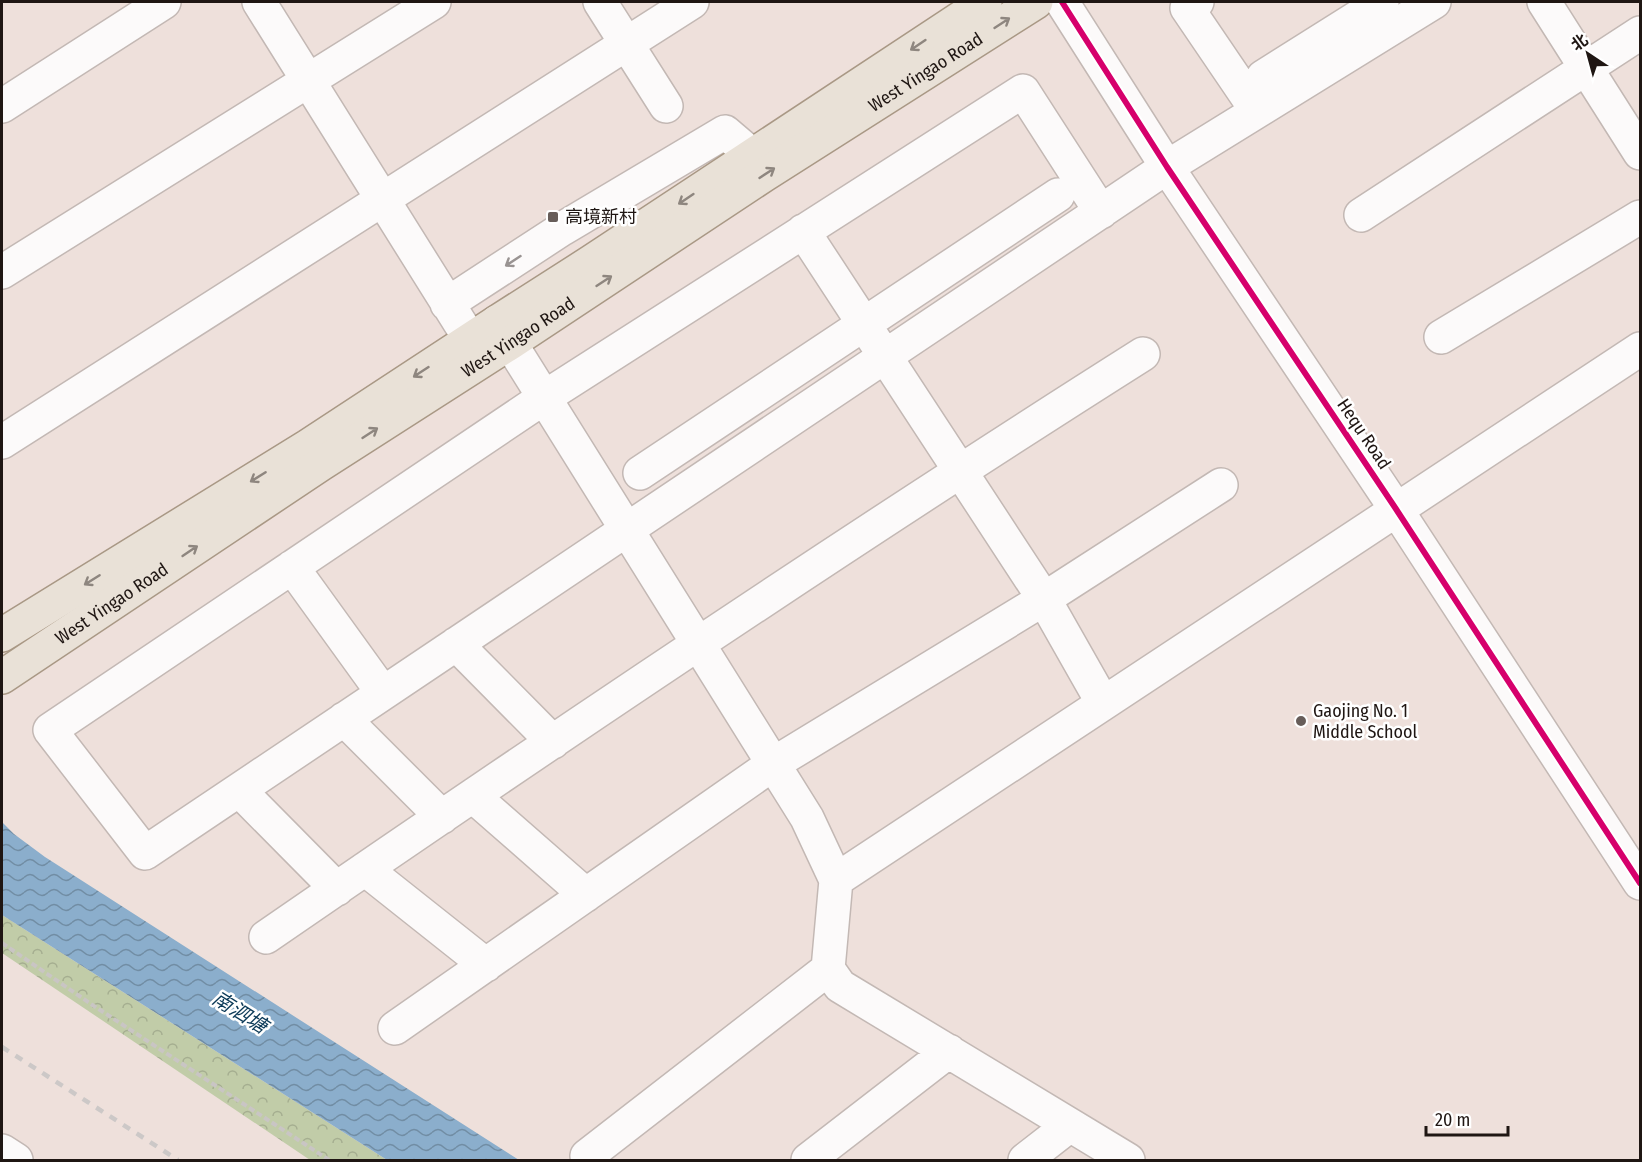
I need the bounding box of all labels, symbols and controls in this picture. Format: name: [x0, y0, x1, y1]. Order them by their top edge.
one-way arrow: [993, 17, 1010, 29]
north arrow: [1558, 24, 1618, 84]
street label: West Yingao Road: [864, 28, 987, 117]
text: 北: [1567, 30, 1592, 55]
one-way arrow: [910, 39, 927, 51]
one-way arrow: [758, 167, 775, 180]
one-way arrow: [678, 193, 694, 205]
place label: 高境新村: [565, 206, 637, 228]
marker: 高境新村: [546, 210, 560, 224]
one-way arrow: [505, 255, 522, 267]
one-way arrow: [595, 275, 612, 287]
street label: West Yingao Road: [457, 292, 579, 382]
one-way arrow: [413, 365, 430, 378]
street label: Hequ Road: [1332, 395, 1396, 473]
one-way arrow: [361, 426, 378, 438]
one-way arrow: [250, 472, 267, 484]
one-way arrow: [181, 545, 198, 557]
street label: West Yingao Road: [51, 558, 172, 649]
one-way arrow: [84, 574, 101, 586]
place label: Gaojing No. 1 Middle School: [1313, 700, 1417, 743]
marker: Gaojing No. 1 Middle School: [1294, 714, 1308, 728]
water label: 南泗塘: [208, 986, 274, 1040]
scale bar: [1426, 1099, 1508, 1137]
text: 20 m: [1435, 1109, 1470, 1131]

